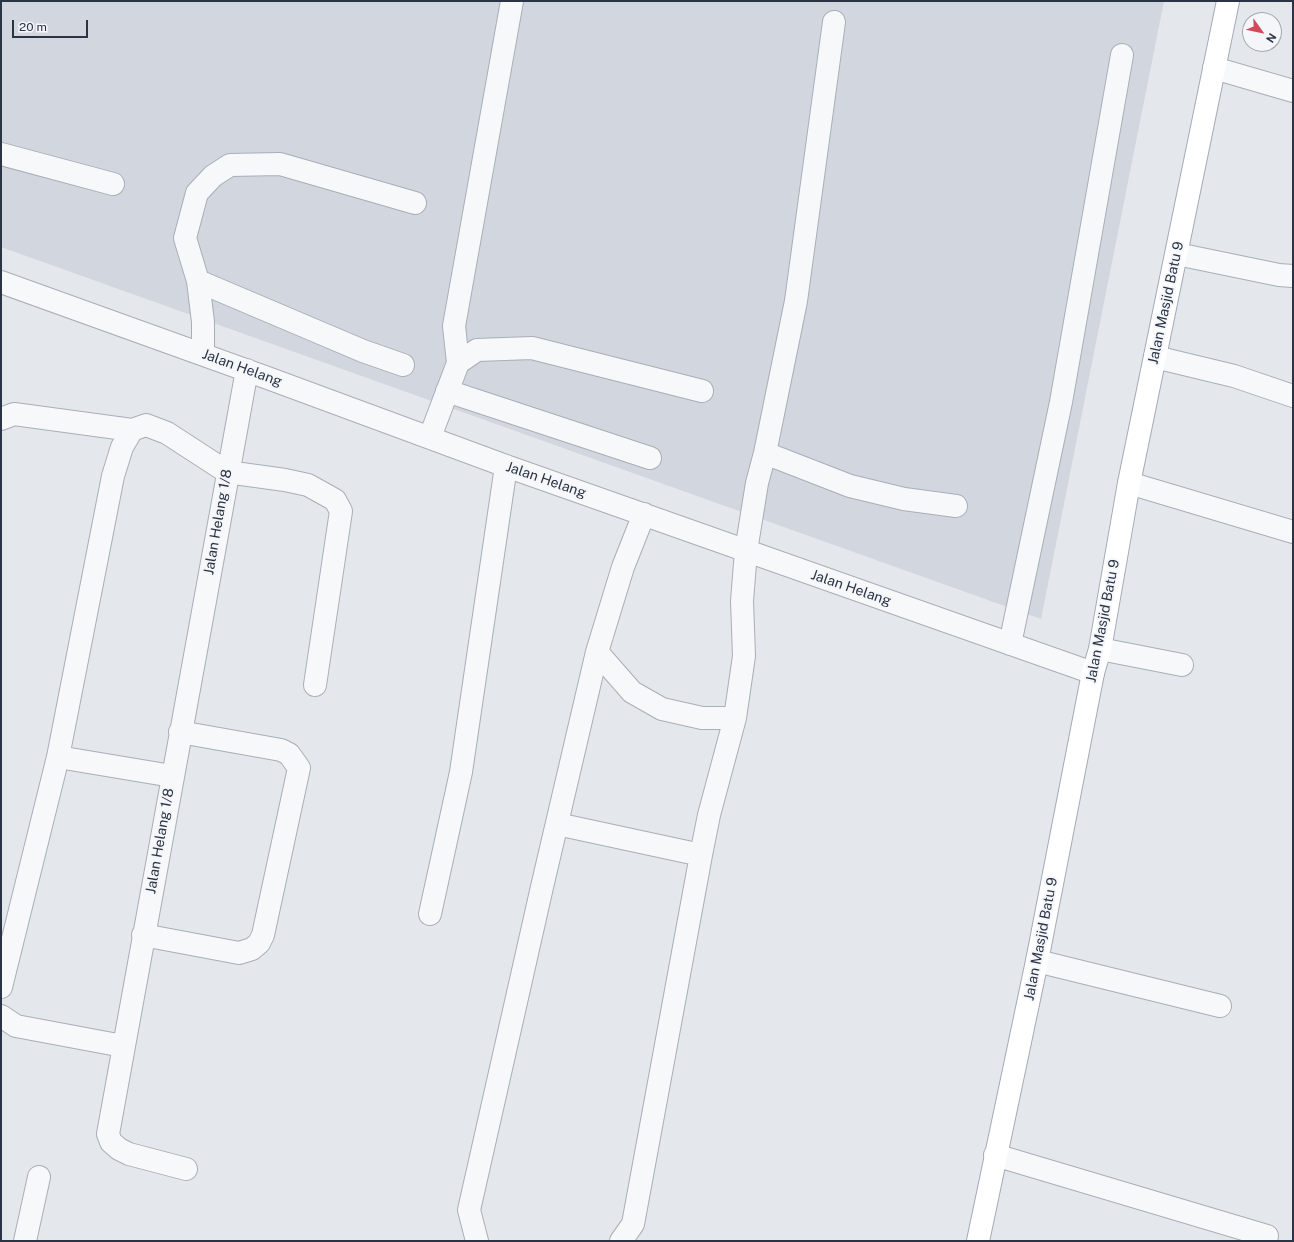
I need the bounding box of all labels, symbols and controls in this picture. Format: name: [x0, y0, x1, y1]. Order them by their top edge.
scale bar: [14, 12, 90, 38]
north arrow: [1242, 12, 1282, 52]
text: 20 m: [19, 20, 47, 34]
text: N: [1264, 31, 1279, 45]
street label: Jalan Masjid Batu 9: [1145, 240, 1187, 366]
street label: Jalan Helang: [200, 346, 284, 390]
street label: Jalan Helang: [504, 458, 588, 502]
street label: Jalan Helang 1/8: [200, 468, 236, 576]
street label: Jalan Masjid Batu 9: [1083, 558, 1123, 684]
street label: Jalan Helang: [809, 566, 893, 610]
street label: Jalan Helang 1/8: [142, 787, 178, 895]
street label: Jalan Masjid Batu 9: [1021, 876, 1061, 1002]

